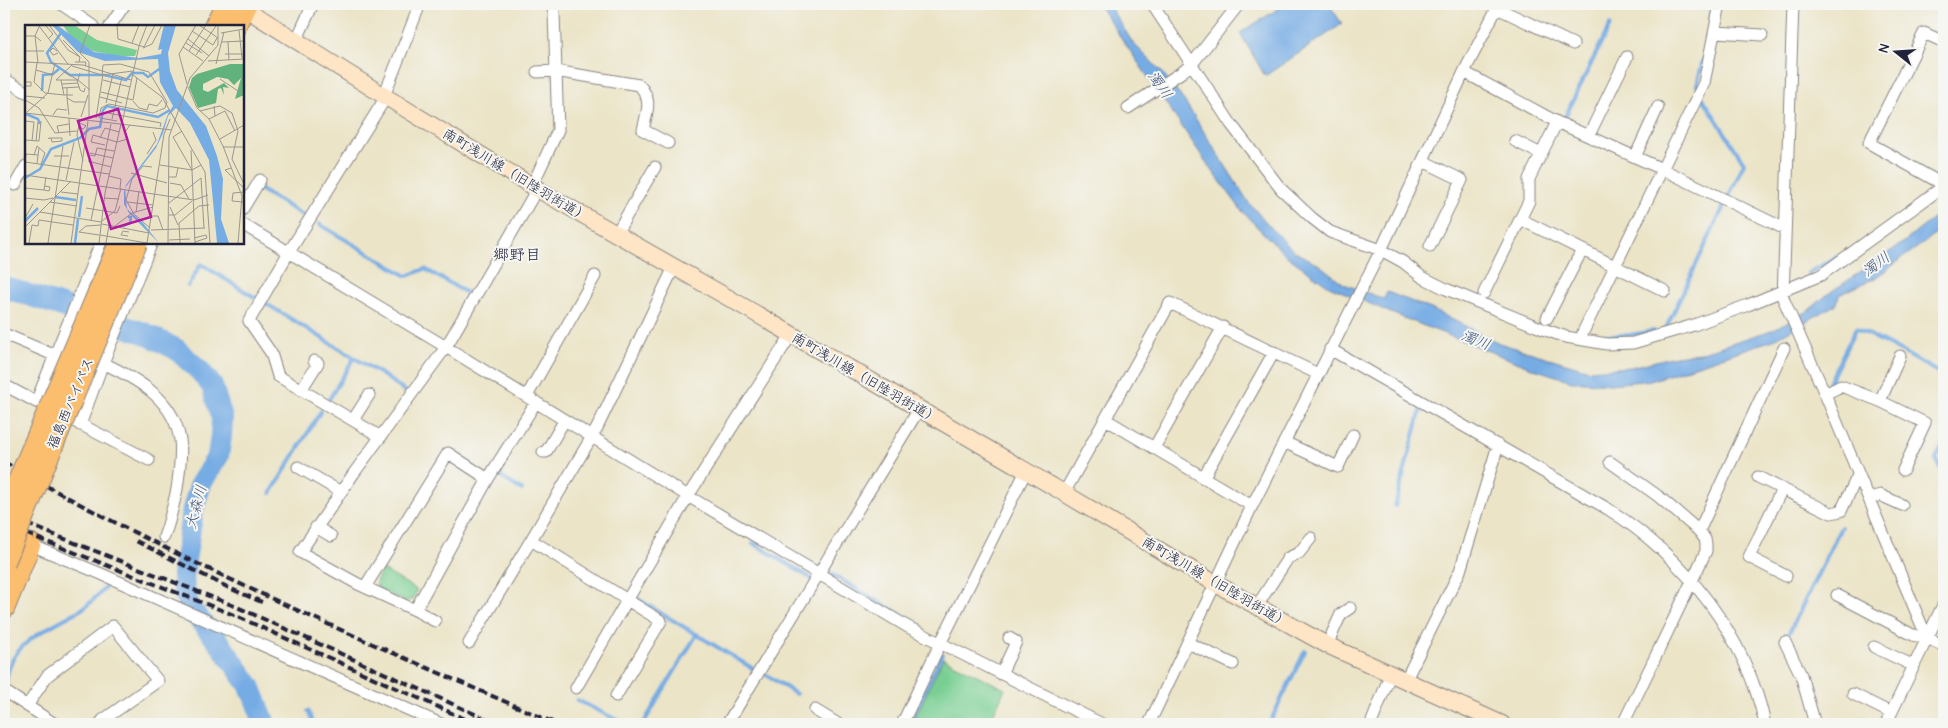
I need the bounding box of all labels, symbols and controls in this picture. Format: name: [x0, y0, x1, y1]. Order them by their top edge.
inset map: [25, 25, 244, 244]
north arrow: [1870, 28, 1920, 78]
text: N: [1875, 41, 1894, 55]
water label: 濁川: [1144, 68, 1176, 102]
street label: 南町浅川線（旧陸羽街道）: [439, 125, 592, 226]
district label: 郷野目: [493, 246, 541, 264]
water label: 濁川: [1859, 248, 1893, 280]
water label: 濁川: [1459, 326, 1493, 354]
street label: 南町浅川線（旧陸羽街道）: [789, 329, 943, 428]
street label: 福島西バイパス: [44, 355, 97, 451]
water label: 大森川: [181, 483, 211, 531]
street label: 南町浅川線（旧陸羽街道）: [1139, 533, 1293, 632]

